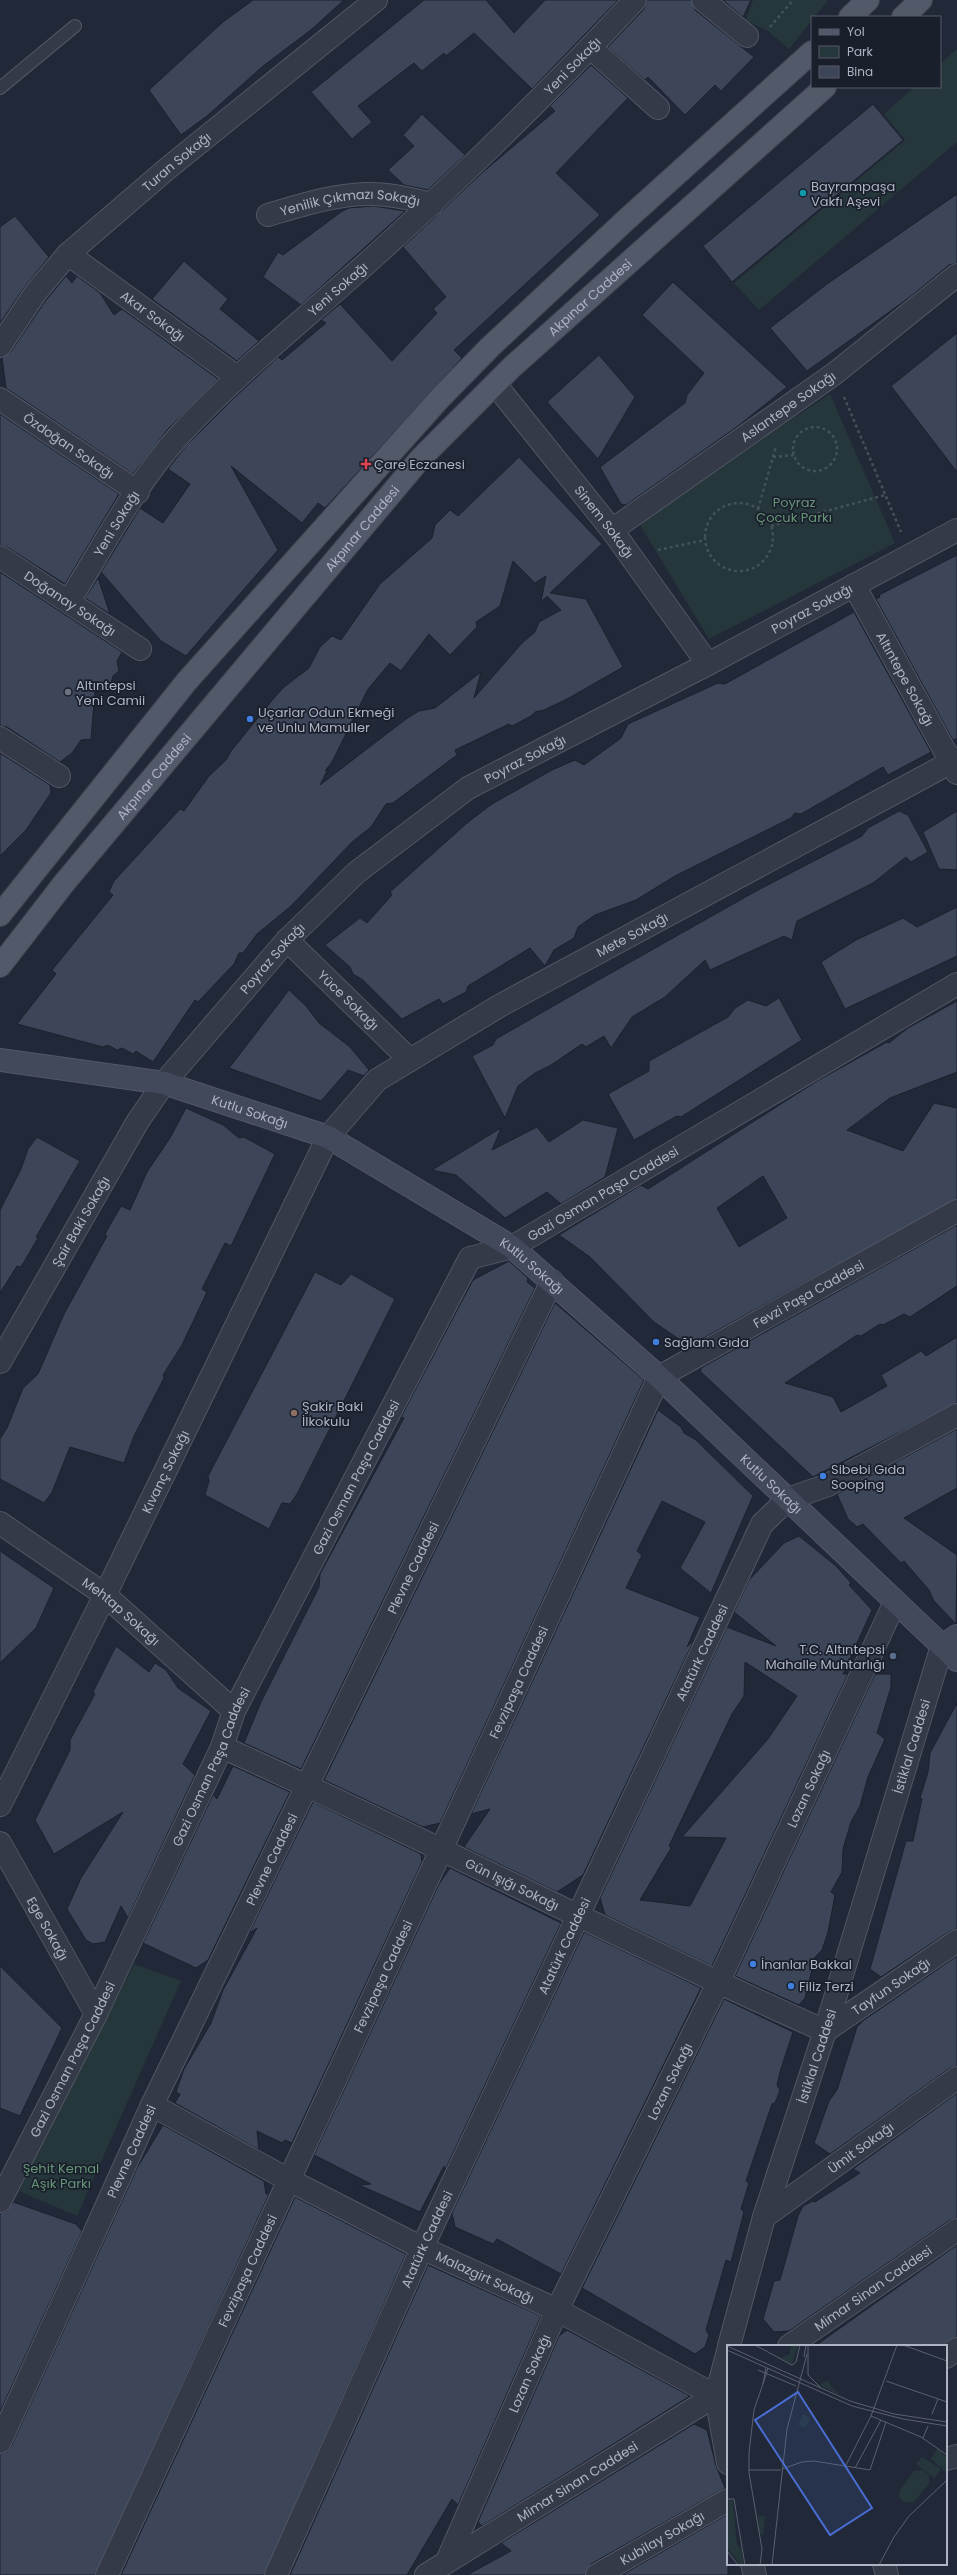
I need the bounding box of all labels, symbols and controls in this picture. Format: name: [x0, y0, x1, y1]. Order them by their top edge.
legend: [811, 16, 941, 88]
text: Yol: [847, 23, 865, 40]
street label: Yeni Sokağı: [540, 32, 605, 99]
text: Park: [847, 43, 874, 60]
text: Bina: [847, 63, 873, 80]
street label: Turan Sokağı: [138, 128, 215, 196]
place label: Bayrampaşa Vakfı Aşevi: [811, 177, 895, 211]
street label: Yenilik Çıkmazı Sokağı: [278, 184, 422, 221]
marker: Bayrampaşa Vakfı Aşevi: [798, 188, 808, 198]
street label: Akpınar Caddesi: [543, 254, 636, 340]
street label: Yeni Sokağı: [303, 257, 372, 321]
street label: Akar Sokağı: [117, 286, 189, 346]
street label: Aslantepe Sokağı: [736, 366, 839, 447]
street label: Özdoğan Sokağı: [20, 408, 118, 483]
place label: Çare Eczanesi: [374, 455, 465, 474]
marker: Çare Eczanesi: [361, 459, 371, 469]
street label: Akpınar Caddesi: [320, 481, 404, 576]
street label: Sinem Sokağı: [570, 481, 639, 562]
street label: Yeni Sokağı: [89, 487, 144, 560]
park label: Poyraz Çocuk Parkı: [756, 493, 832, 527]
street label: Doğanay Sokağı: [20, 566, 120, 640]
street label: Poyraz Sokağı: [768, 579, 856, 638]
street label: Altıntepe Sokağı: [872, 628, 939, 729]
place label: Altıntepsi Yeni Camii: [76, 676, 145, 710]
marker: Altıntepsi Yeni Camii: [63, 687, 73, 697]
place label: Uçarlar Odun Ekmeği ve Unlu Mamuller: [258, 703, 395, 737]
marker: Uçarlar Odun Ekmeği ve Unlu Mamuller: [245, 714, 255, 724]
street label: Akpınar Caddesi: [112, 729, 195, 824]
street label: Poyraz Sokağı: [480, 730, 569, 788]
street label: Mete Sokağı: [593, 907, 671, 962]
street label: Poyraz Sokağı: [235, 918, 309, 998]
street label: Yüce Sokağı: [314, 966, 383, 1034]
street label: Kutlu Sokağı: [209, 1090, 291, 1133]
street label: Gazi Osman Paşa Caddesi: [524, 1141, 682, 1245]
street label: Şair Baki Sokağı: [47, 1173, 114, 1270]
street label: Kutlu Sokağı: [497, 1233, 569, 1299]
street label: Fevzi Paşa Caddesi: [749, 1255, 867, 1332]
place label: Sağlam Gıda: [664, 1333, 749, 1352]
marker: Sağlam Gıda: [651, 1337, 661, 1347]
street label: Gazi Osman Paşa Caddesi: [308, 1396, 404, 1558]
place label: Şakir Baki İlkokulu: [302, 1397, 363, 1431]
marker: Şakir Baki İlkokulu: [289, 1408, 299, 1418]
street label: Kıvanç Sokağı: [137, 1427, 193, 1516]
street label: Kutlu Sokağı: [736, 1450, 807, 1518]
place label: Sibebi Gıda Sooping: [831, 1460, 905, 1494]
marker: Sibebi Gıda Sooping: [818, 1471, 828, 1481]
street label: Plevne Caddesi: [382, 1518, 443, 1617]
street label: Mehtap Sokağı: [78, 1573, 164, 1650]
street label: Atatürk Caddesi: [671, 1601, 733, 1704]
street label: Fevzipaşa Caddesi: [484, 1623, 553, 1742]
place label: T.C. Altıntepsi Mahalle Muhtarlığı: [765, 1640, 885, 1674]
marker: T.C. Altıntepsi Mahalle Muhtarlığı: [888, 1651, 898, 1661]
street label: Gazi Osman Paşa Caddesi: [167, 1684, 254, 1849]
street label: İstiklal Caddesi: [888, 1697, 935, 1796]
street label: Lozan Sokağı: [782, 1746, 835, 1831]
street label: Plevne Caddesi: [241, 1810, 302, 1908]
street label: Gün Işığı Sokağı: [462, 1853, 563, 1915]
street label: Ege Sokağı: [22, 1893, 74, 1964]
street label: Atatürk Caddesi: [533, 1894, 595, 1997]
street label: Fevzipaşa Caddesi: [349, 1917, 417, 2036]
street label: Tayfun Sokağı: [848, 1953, 934, 2020]
place label: İnanlar Bakkal: [761, 1955, 852, 1974]
marker: İnanlar Bakkal: [748, 1959, 758, 1969]
place label: Filiz Terzi: [799, 1977, 854, 1996]
street label: Gazi Osman Paşa Caddesi: [25, 1978, 120, 2141]
marker: Filiz Terzi: [786, 1981, 796, 1991]
street label: İstiklal Caddesi: [792, 2007, 841, 2106]
street label: Lozan Sokağı: [643, 2039, 697, 2123]
street label: Plevne Caddesi: [102, 2102, 160, 2201]
street label: Ümit Sokağı: [824, 2117, 897, 2178]
park label: Şehit Kemal Aşık Parkı: [23, 2159, 99, 2193]
street label: Atatürk Caddesi: [396, 2188, 457, 2291]
street label: Fevzipaşa Caddesi: [213, 2211, 281, 2330]
street label: Mimar Sinan Caddesi: [810, 2241, 936, 2335]
street label: Malazgirt Sokağı: [433, 2246, 537, 2308]
street label: Lozan Sokağı: [504, 2331, 555, 2415]
inset map: [727, 2345, 947, 2565]
street label: Mimar Sinan Caddesi: [513, 2436, 641, 2526]
street label: Kubilay Sokağı: [616, 2506, 708, 2569]

